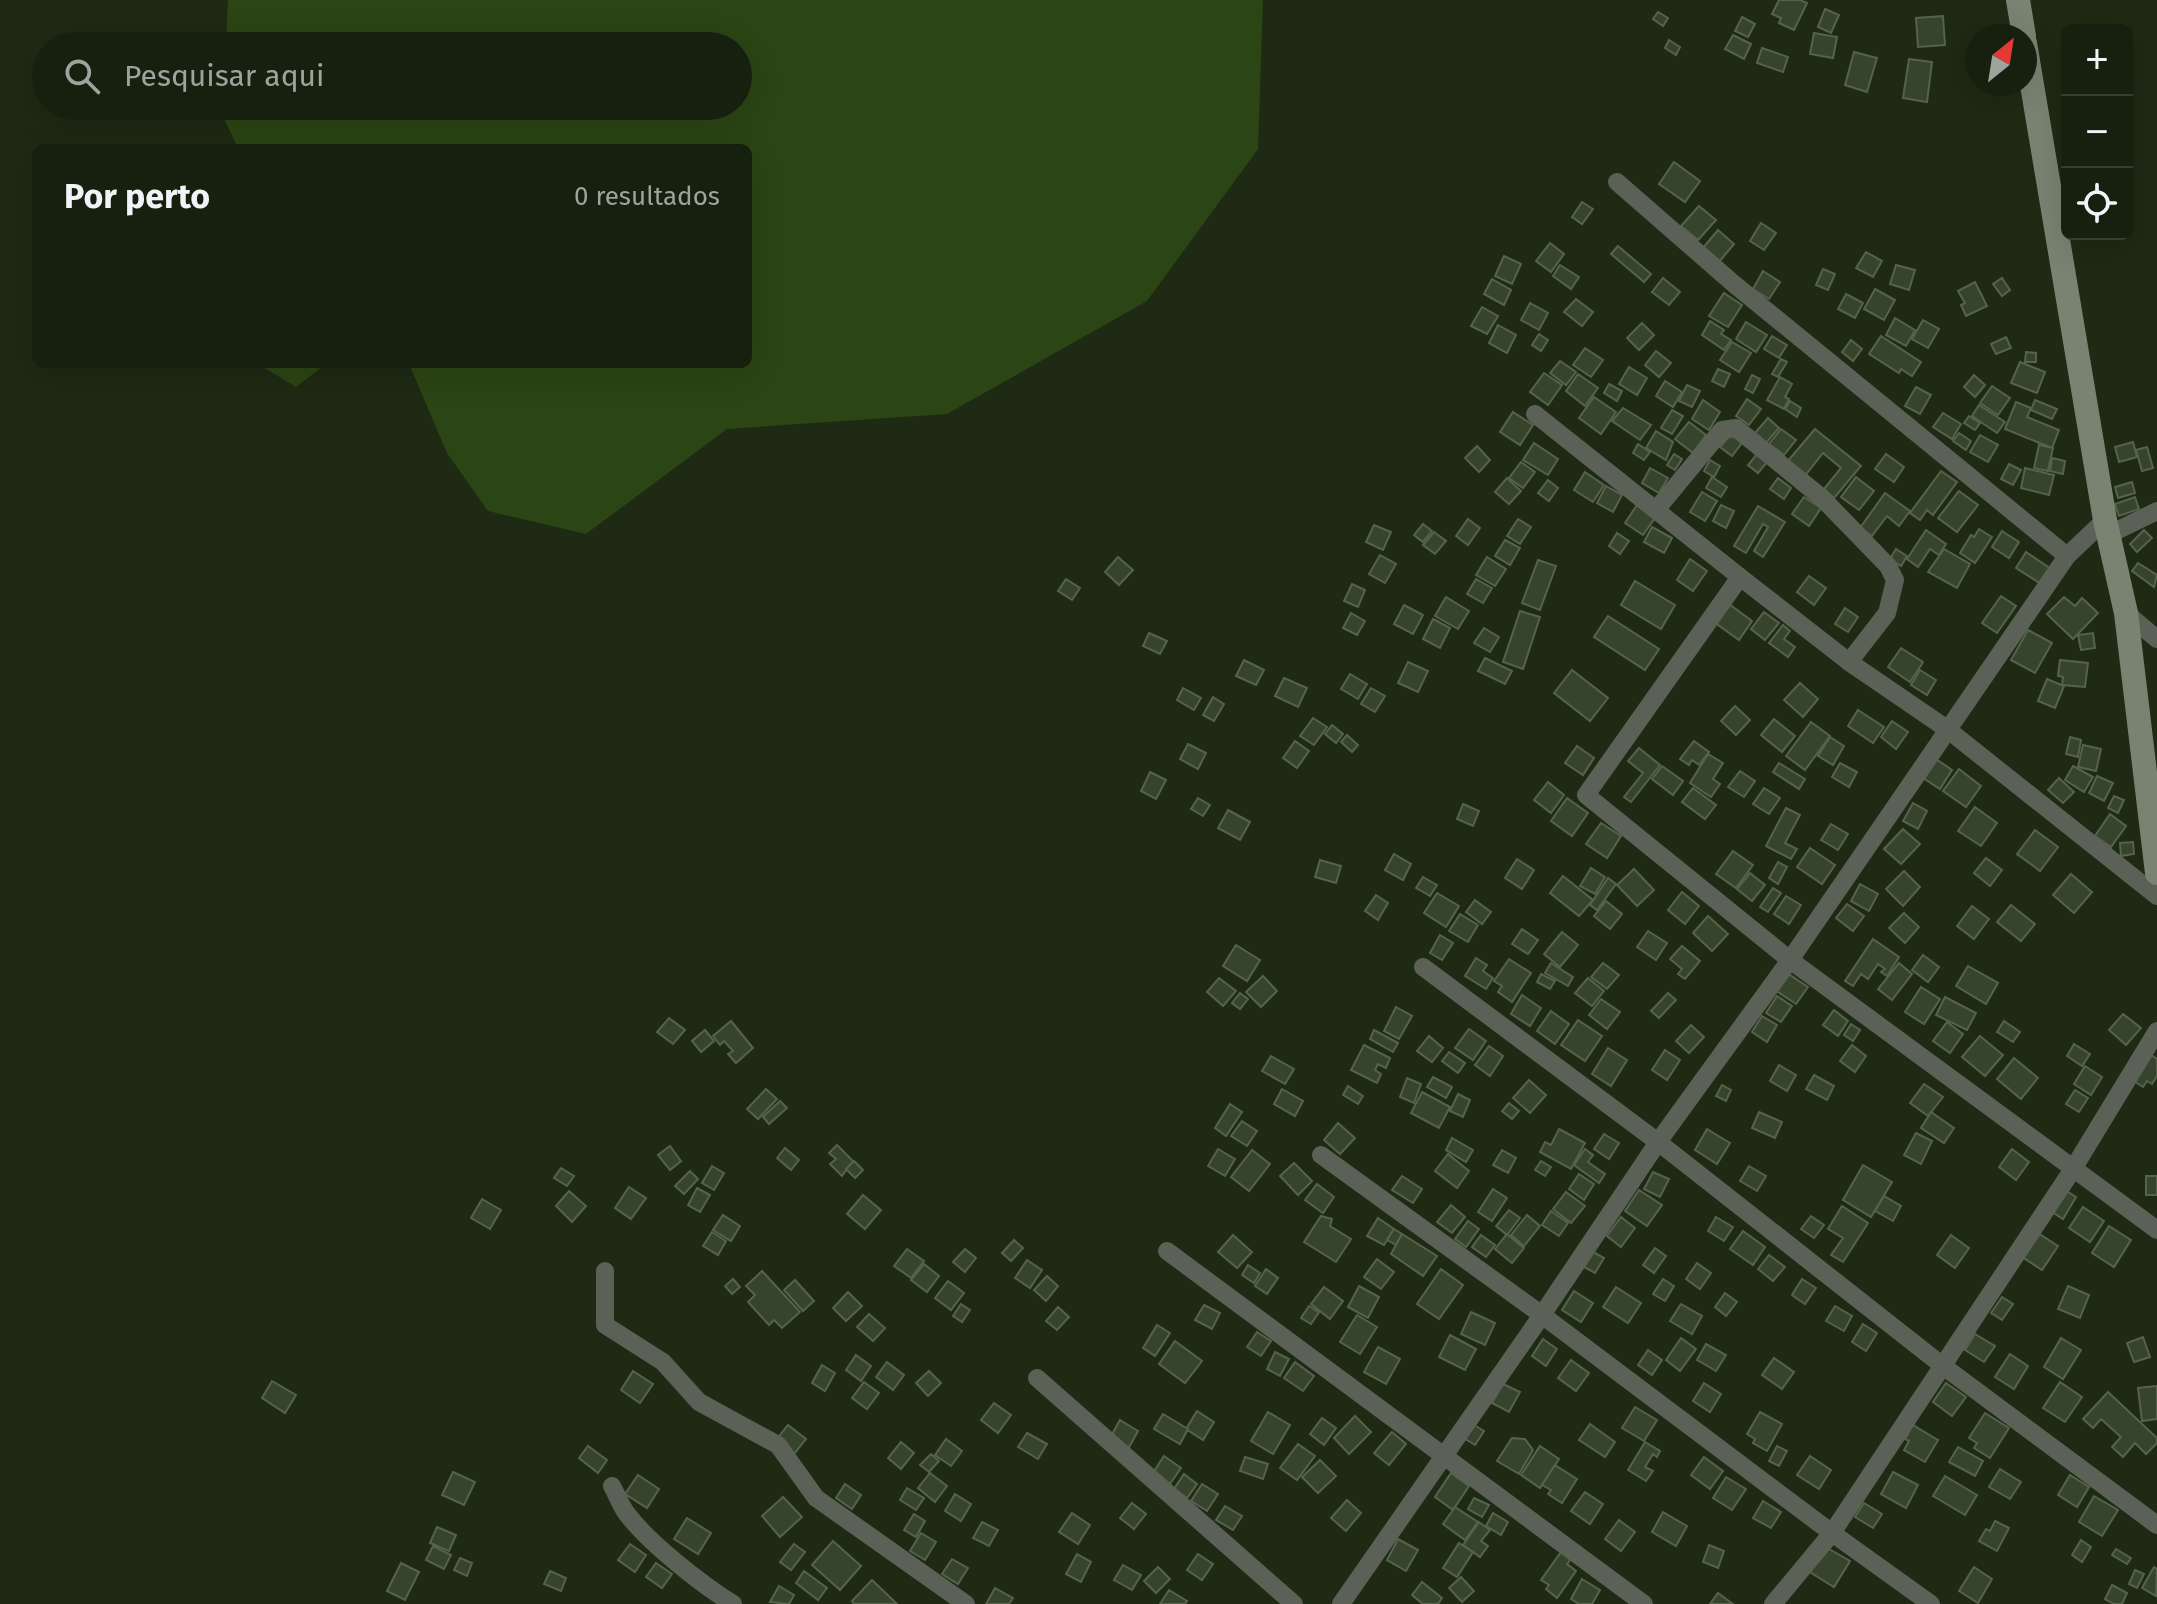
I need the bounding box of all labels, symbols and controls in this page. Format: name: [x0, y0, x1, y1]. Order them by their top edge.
north arrow: [1965, 24, 2037, 96]
map controls: [2061, 24, 2133, 240]
button: +: [2061, 24, 2133, 96]
search box: [32, 32, 752, 120]
icon: search: [60, 54, 104, 98]
text: Pesquisar aqui: [124, 58, 325, 94]
button: −: [2061, 96, 2133, 168]
button: locate: [2061, 168, 2133, 240]
text: Por perto: [64, 176, 210, 217]
text: 0 resultados: [574, 181, 720, 212]

